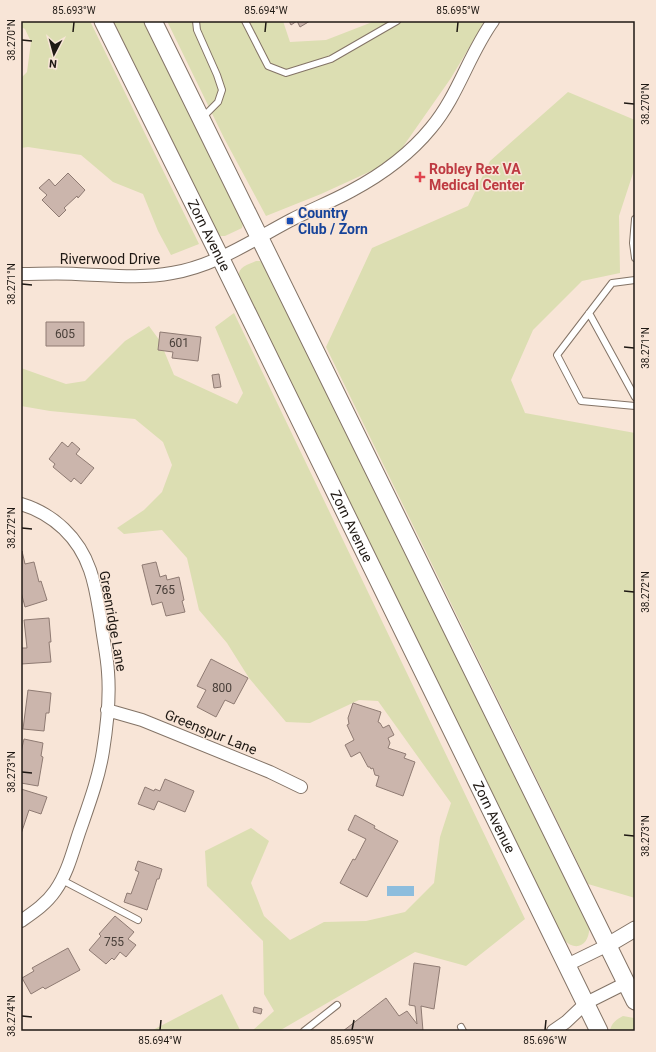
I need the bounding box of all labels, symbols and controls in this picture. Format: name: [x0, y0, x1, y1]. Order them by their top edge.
text: 85.693°W: [52, 5, 96, 16]
text: 85.694°W: [244, 5, 288, 16]
text: 85.695°W: [436, 5, 480, 16]
text: 38.270°N: [6, 19, 17, 61]
north arrow: [34, 34, 74, 74]
text: N: [48, 57, 58, 70]
text: 38.270°N: [640, 83, 651, 125]
place label: Robley Rex VA Medical Center: [429, 161, 524, 193]
marker: Robley Rex VA Medical Center: [414, 171, 426, 183]
street label: Zorn Avenue: [185, 197, 234, 274]
place label: Country Club / Zorn: [298, 205, 368, 237]
marker: Country Club / Zorn: [285, 216, 295, 226]
street label: Riverwood Drive: [60, 251, 160, 267]
text: 38.271°N: [6, 263, 17, 305]
house number: 605: [55, 327, 75, 341]
text: 38.271°N: [640, 327, 651, 369]
house number: 601: [169, 336, 189, 350]
street label: Zorn Avenue: [327, 488, 376, 565]
text: 38.272°N: [6, 507, 17, 549]
street label: Greenridge Lane: [96, 569, 130, 673]
text: 38.272°N: [640, 571, 651, 613]
house number: 765: [155, 583, 175, 597]
house number: 800: [212, 681, 232, 695]
street label: Greenspur Lane: [163, 706, 259, 758]
text: 38.273°N: [6, 751, 17, 793]
street label: Zorn Avenue: [470, 778, 519, 856]
text: 38.273°N: [640, 815, 651, 857]
house number: 755: [104, 935, 124, 949]
text: 38.274°N: [6, 995, 17, 1037]
text: 85.694°W: [138, 1035, 182, 1046]
text: 85.695°W: [330, 1035, 374, 1046]
text: 85.696°W: [523, 1035, 567, 1046]

